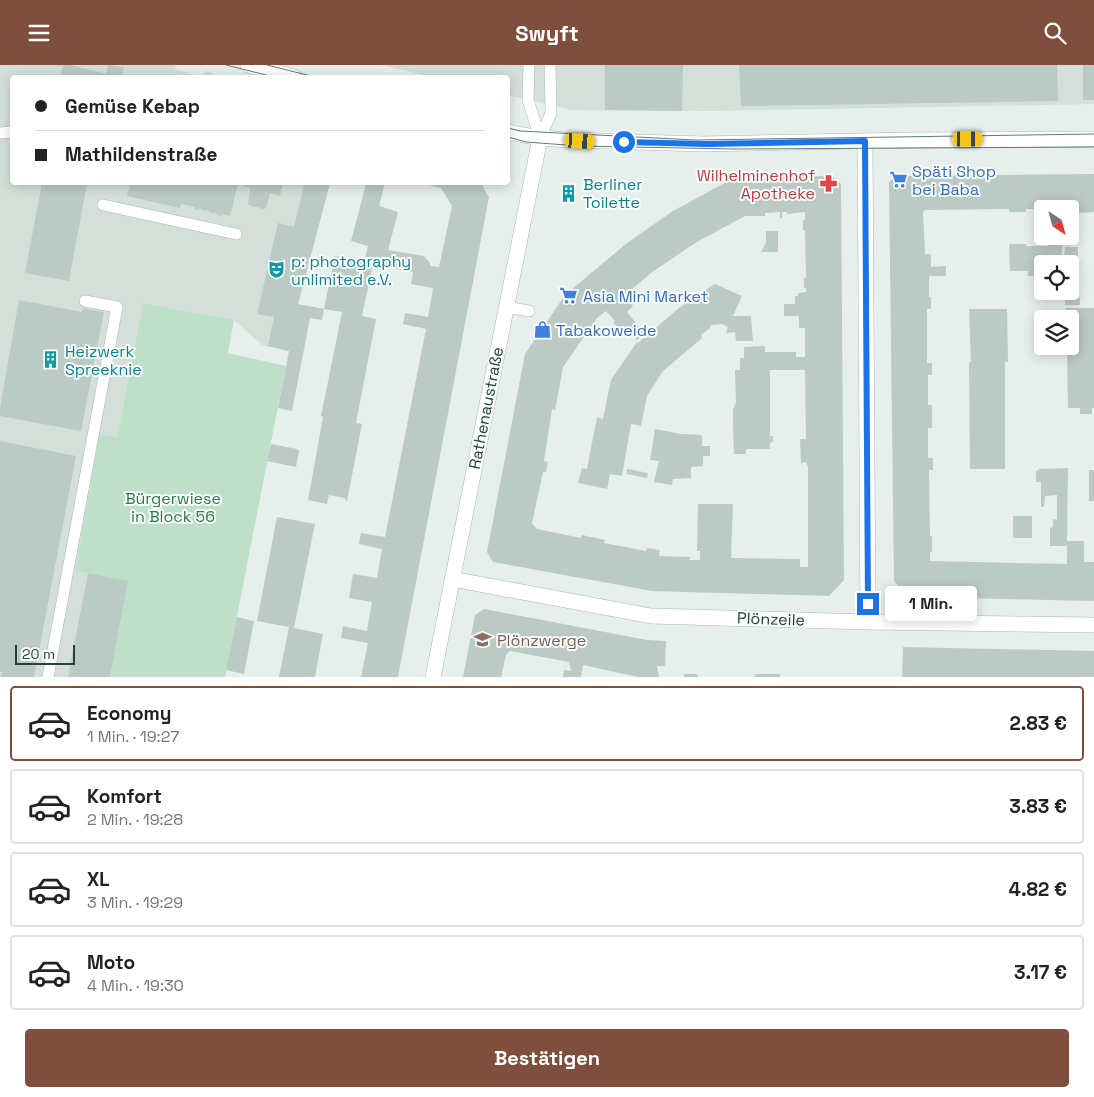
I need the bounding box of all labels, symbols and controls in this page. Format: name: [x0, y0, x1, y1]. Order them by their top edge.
icon: menu: [25, 19, 53, 47]
text: Swyft: [515, 19, 579, 47]
icon: search: [1041, 19, 1069, 47]
text: Gemüse Kebap: [65, 94, 200, 119]
route start: [613, 131, 635, 153]
car: [953, 132, 983, 147]
car: [564, 133, 595, 149]
text: Mathildenstraße: [65, 142, 217, 167]
place label: Späti Shop bei Baba: [912, 161, 996, 200]
place label: Wilhelminenhof Apotheke: [697, 165, 815, 204]
supermarket icon: Späti Shop bei Baba: [888, 170, 908, 190]
place label: Berliner Toilette: [583, 174, 642, 213]
pharmacy icon: Wilhelminenhof Apotheke: [819, 174, 839, 194]
building icon: Berliner Toilette: [559, 183, 579, 203]
north arrow: [1034, 200, 1079, 245]
map controls: [1034, 200, 1079, 355]
place label: p: photography unlimited e.V.: [291, 251, 411, 290]
button: locate: [1034, 255, 1079, 300]
theatre icon: p: photography unlimited e.V.: [267, 260, 287, 280]
supermarket icon: Asia Mini Market: [559, 286, 579, 306]
place label: Asia Mini Market: [583, 286, 708, 307]
button: layers: [1034, 310, 1079, 355]
shop icon: Tabakoweide: [532, 320, 552, 340]
place label: Tabakoweide: [556, 320, 656, 341]
place label: Heizwerk Spreeknie: [65, 341, 142, 380]
street label: Rathenaustraße: [464, 345, 508, 471]
building icon: Heizwerk Spreeknie: [41, 350, 61, 370]
park label: Bürgerwiese in Block 56: [125, 488, 221, 527]
callout: 1 Min.: [886, 587, 978, 621]
route end: [857, 593, 879, 615]
text: 1 Min.: [909, 593, 953, 614]
street label: Plönzeile: [737, 607, 805, 631]
school or university icon: Plönzwerge: [473, 630, 493, 650]
place label: Plönzwerge: [497, 630, 586, 651]
scale bar: [15, 642, 75, 665]
text: 20 m: [22, 645, 55, 663]
icon: car: [27, 701, 72, 746]
text: Economy: [87, 701, 171, 726]
text: 2.83 €: [1009, 711, 1067, 736]
text: 1 Min. · 19:27: [87, 726, 179, 747]
icon: car: [27, 784, 72, 829]
text: Komfort: [87, 784, 162, 809]
text: 3.83 €: [1009, 794, 1067, 819]
text: 2 Min. · 19:28: [87, 809, 183, 830]
icon: car: [27, 867, 72, 912]
text: XL: [87, 867, 110, 892]
text: 4.82 €: [1009, 877, 1067, 902]
text: 3 Min. · 19:29: [87, 892, 183, 913]
icon: car: [27, 950, 72, 995]
text: Moto: [87, 950, 135, 975]
text: 3.17 €: [1014, 960, 1067, 985]
text: 4 Min. · 19:30: [87, 975, 184, 996]
button: Bestätigen: [25, 1029, 1069, 1087]

